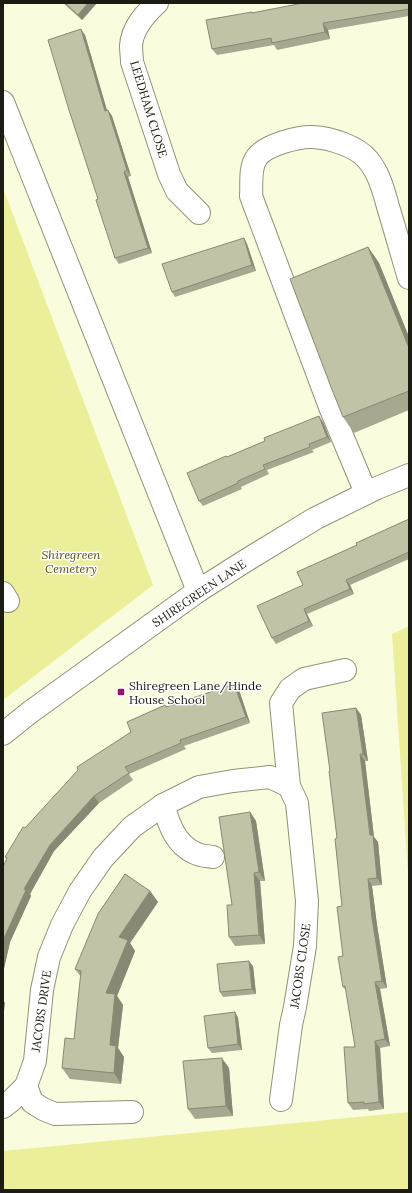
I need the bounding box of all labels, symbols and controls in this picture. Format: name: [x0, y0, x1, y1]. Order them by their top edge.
street label: LEEDHAM CLOSE: [127, 59, 171, 159]
park label: Shiregreen Cemetery: [42, 547, 101, 576]
street label: SHIREGREEN LANE: [149, 556, 249, 630]
place label: Shiregreen Lane/Hinde House School: [129, 678, 262, 707]
marker: Shiregreen Lane/Hinde House School: [116, 687, 126, 697]
street label: JACOBS CLOSE: [286, 923, 313, 1010]
street label: JACOBS DRIVE: [28, 969, 54, 1054]

